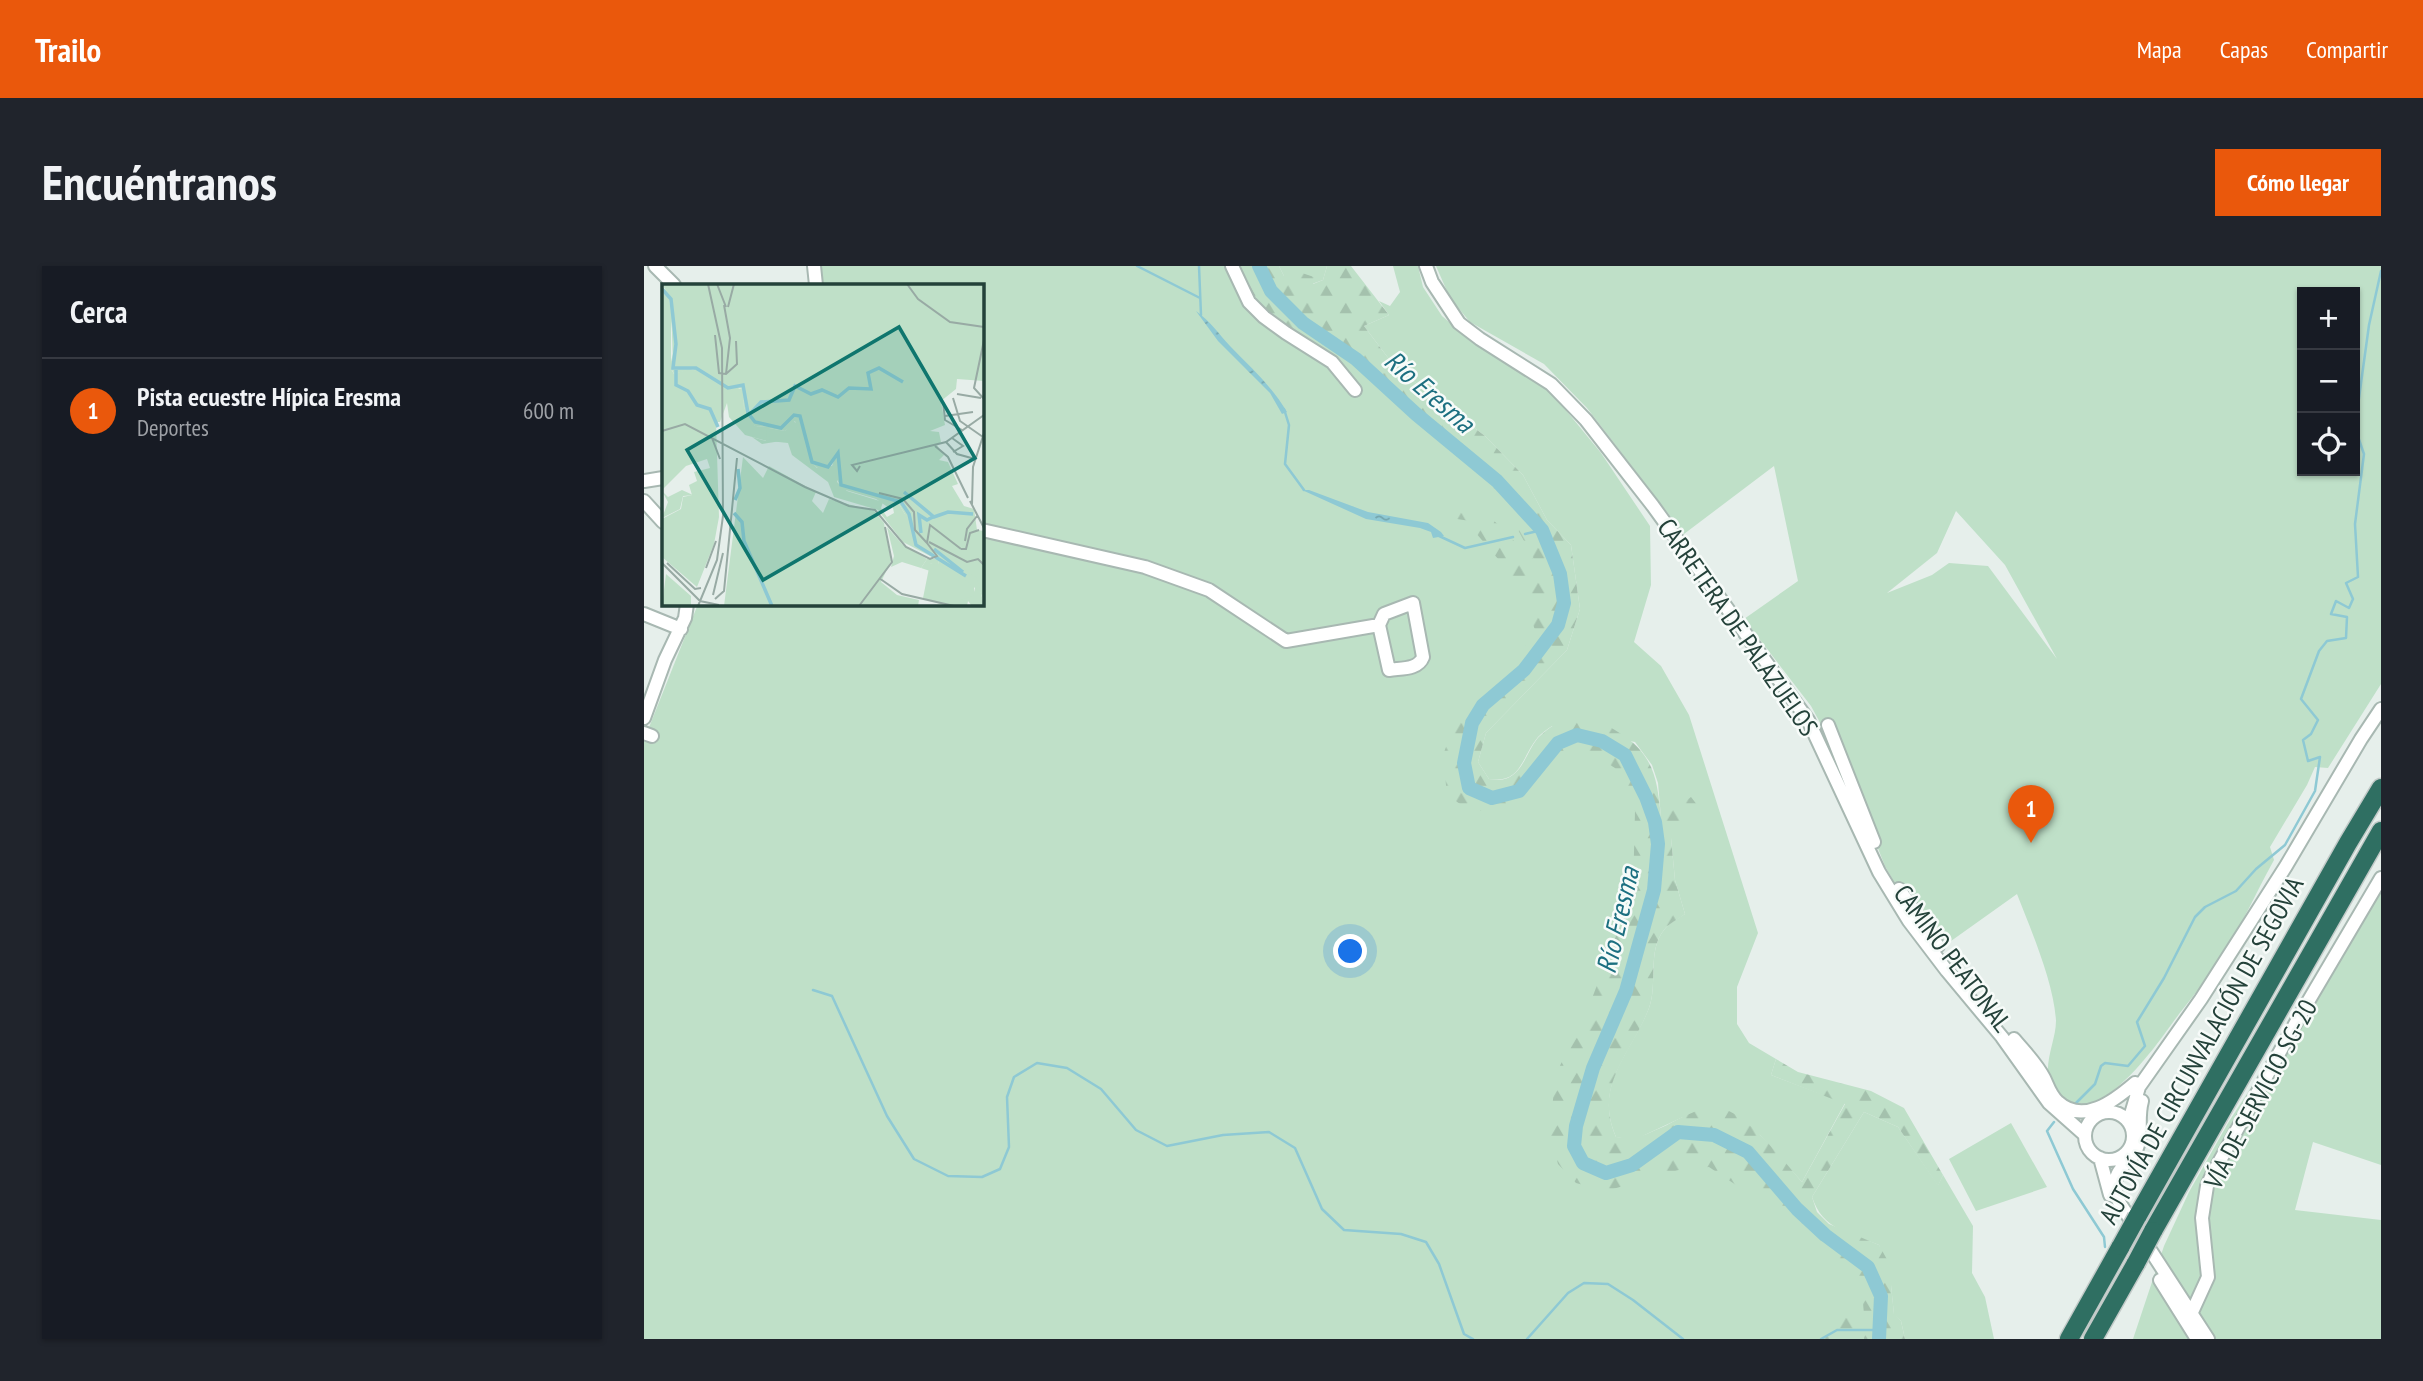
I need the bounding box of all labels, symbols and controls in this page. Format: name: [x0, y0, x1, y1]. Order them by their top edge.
text: Trailo: [35, 28, 101, 71]
text: Mapa: [2137, 34, 2182, 65]
text: Capas: [2220, 34, 2268, 65]
text: Compartir: [2306, 34, 2388, 65]
button: Cómo llegar: [2215, 149, 2381, 216]
text: Encuéntranos: [42, 150, 277, 214]
inset map: [662, 284, 984, 606]
map controls: [2297, 287, 2360, 476]
button: +: [2297, 287, 2360, 350]
text: Cerca: [70, 292, 127, 331]
water label: Río Eresma: [1377, 342, 1484, 441]
button: −: [2297, 350, 2360, 413]
text: Pista ecuestre Hípica Eresma: [137, 380, 401, 413]
text: 1: [88, 396, 99, 425]
text: 600 m: [523, 396, 574, 425]
text: Deportes: [137, 413, 209, 442]
button: locate: [2297, 413, 2360, 476]
street label: CARRETERA DE PALAZUELOS: [1650, 512, 1826, 742]
pin: 1: [2008, 785, 2054, 843]
water label: Río Eresma: [1587, 862, 1648, 977]
street label: AUTOVÍA DE CIRCUNVALACIÓN DE SEGOVIA: [2092, 870, 2311, 1229]
street label: CAMINO PEATONAL: [1887, 878, 2019, 1038]
your location: [1333, 934, 1367, 968]
street label: VÍA DE SERVICIO SG-20: [2196, 994, 2324, 1195]

